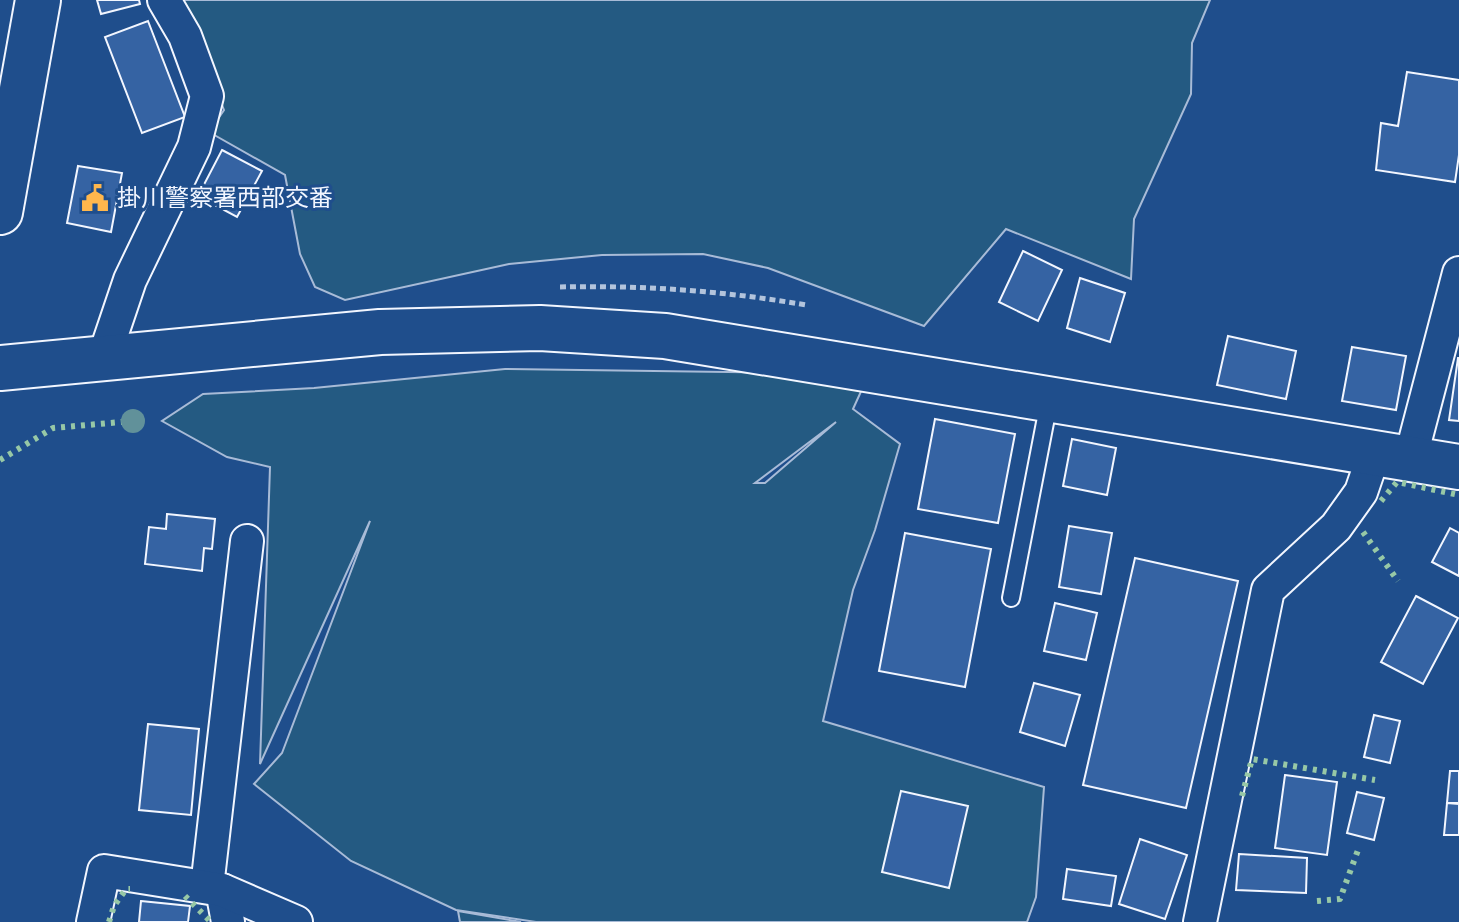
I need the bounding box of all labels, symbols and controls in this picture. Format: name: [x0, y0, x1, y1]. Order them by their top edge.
public building icon: 掛川警察署西部交番: [80, 183, 110, 213]
place label: 掛川警察署西部交番: [117, 184, 333, 212]

